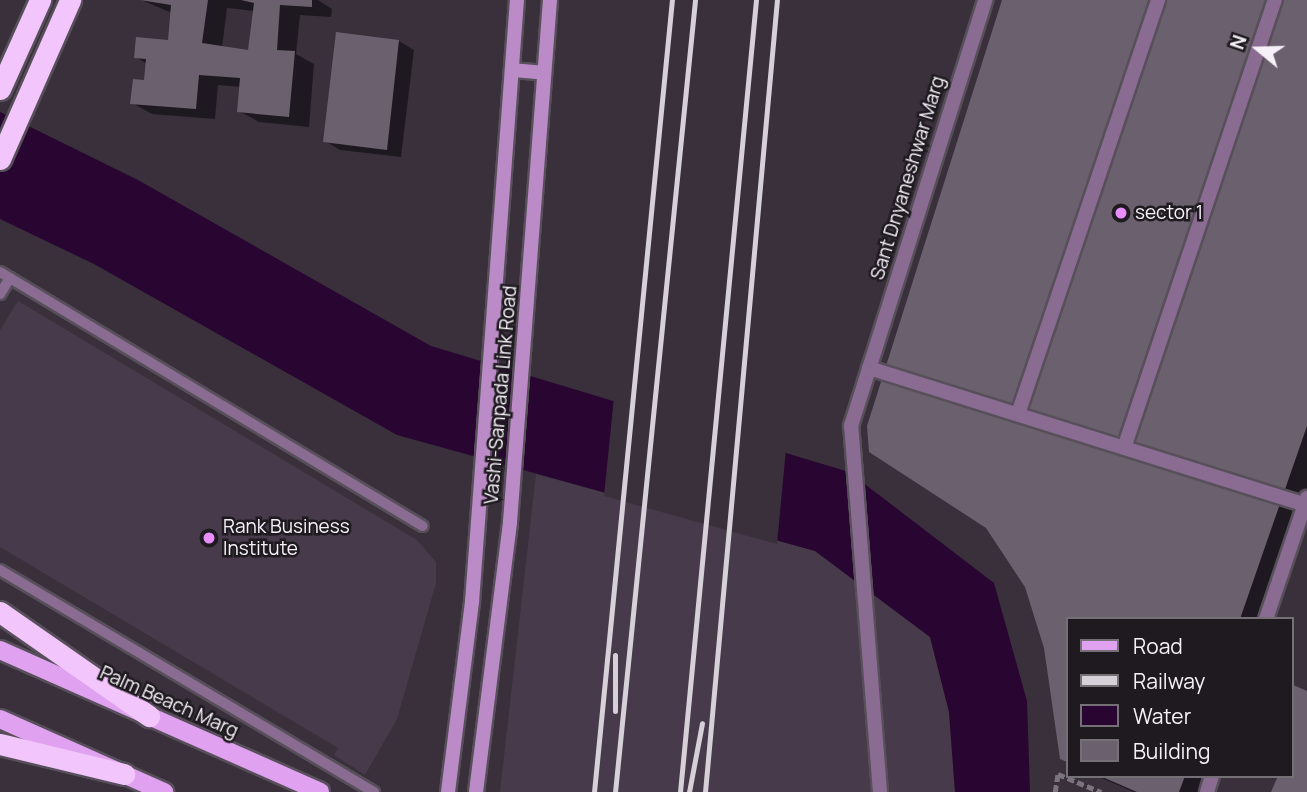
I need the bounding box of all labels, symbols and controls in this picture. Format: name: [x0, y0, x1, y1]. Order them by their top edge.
north arrow: [1223, 14, 1293, 84]
text: N: [1224, 31, 1253, 53]
street label: Sant Dnyaneshwar Marg: [866, 73, 950, 283]
place label: sector 1: [1135, 202, 1203, 224]
marker: sector 1: [1113, 205, 1129, 221]
street label: Vashi-Sanpada Link Road: [480, 285, 522, 505]
place label: Rank Business Institute: [223, 516, 350, 560]
marker: Rank Business Institute: [201, 530, 217, 546]
legend: [1066, 617, 1293, 778]
text: Road: [1133, 632, 1183, 660]
street label: Palm Beach Marg: [96, 661, 242, 743]
text: Railway: [1133, 667, 1205, 695]
text: Water: [1133, 702, 1191, 730]
text: Building: [1133, 737, 1210, 765]

